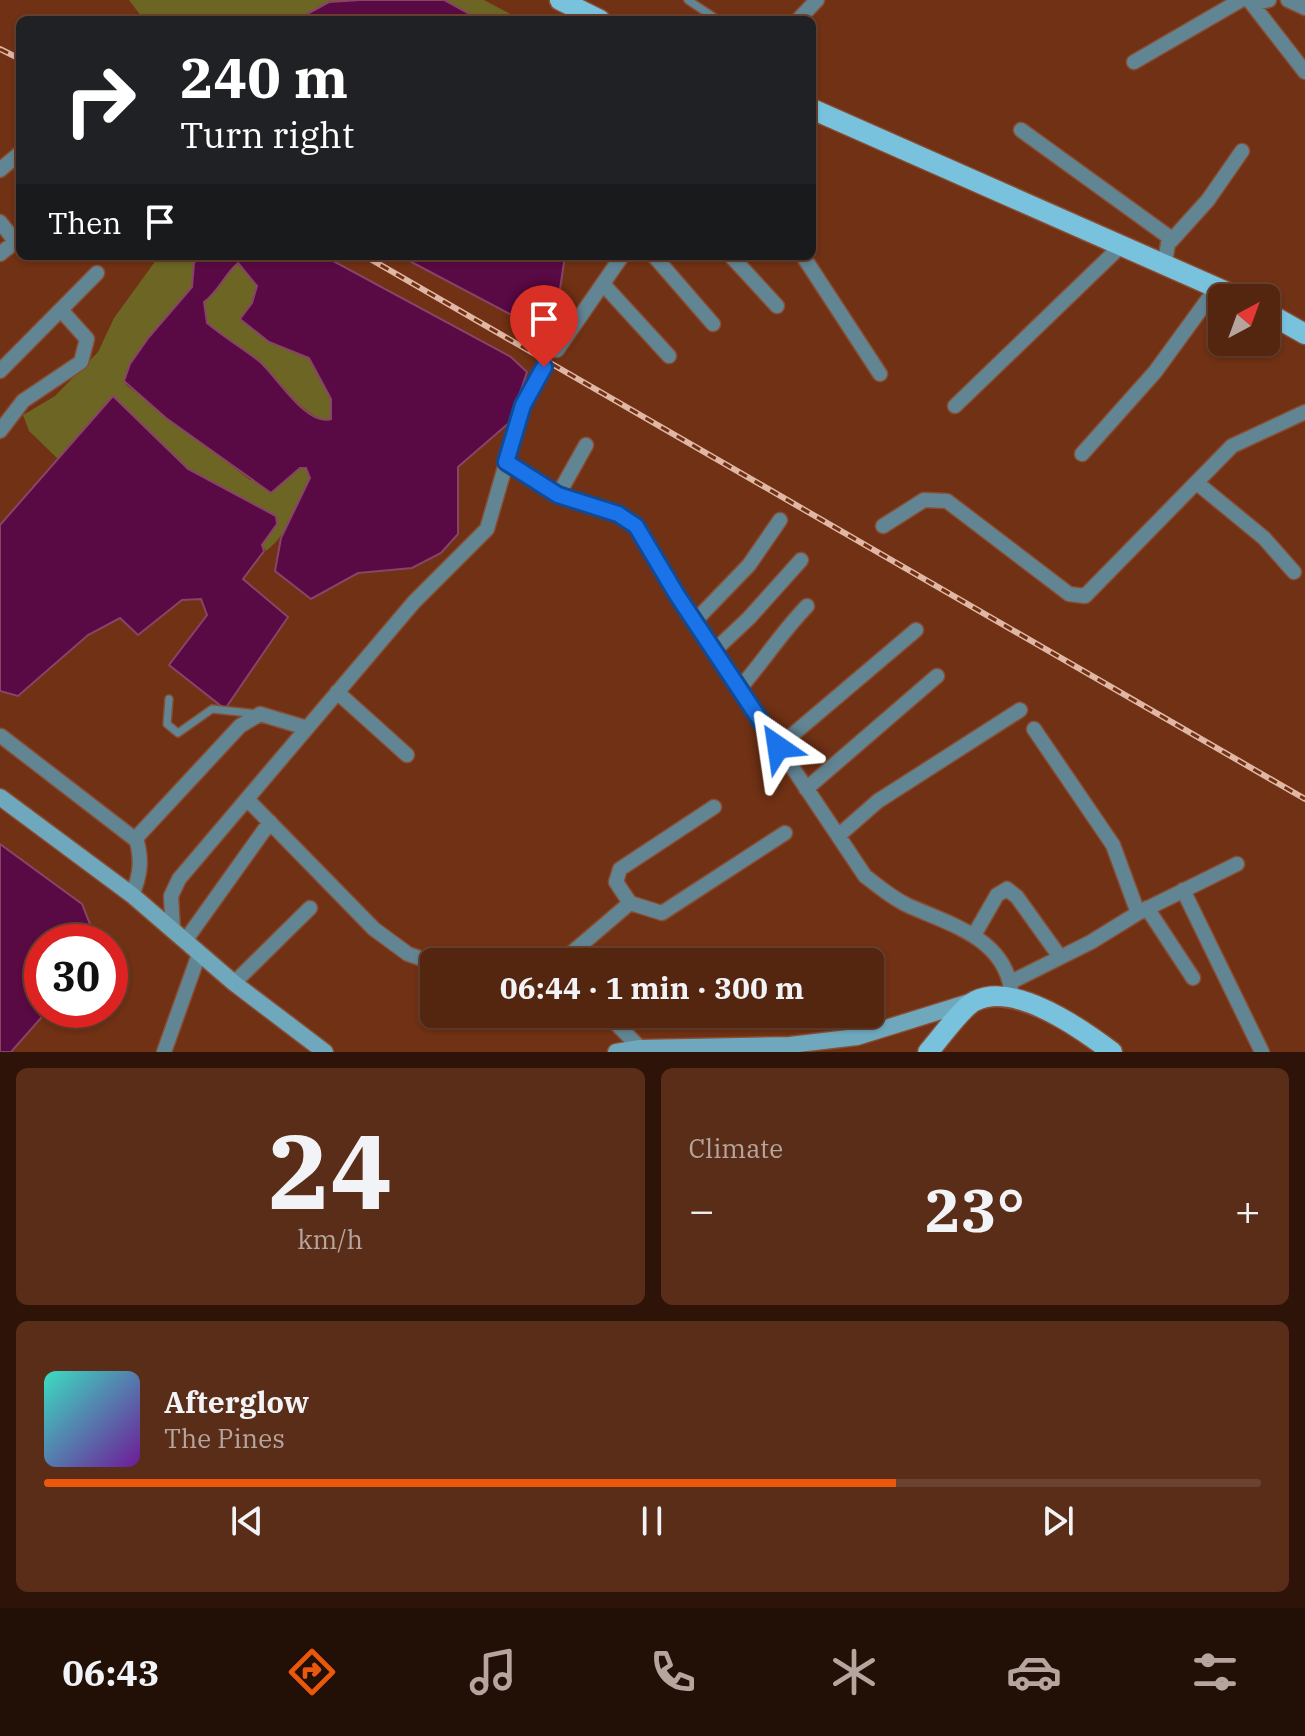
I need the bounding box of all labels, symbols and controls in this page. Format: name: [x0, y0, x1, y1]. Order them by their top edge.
text: 240 m: [180, 41, 348, 113]
icon: right: [48, 48, 152, 152]
text: Turn right: [180, 111, 354, 158]
icon: arrive: [138, 200, 182, 244]
text: Then: [48, 203, 122, 242]
north arrow: [1208, 284, 1280, 356]
map controls: [1208, 284, 1280, 356]
pin: [510, 285, 578, 367]
icon: arrive: [522, 297, 566, 341]
position arrow: [736, 705, 820, 789]
speed limit sign: 30: [24, 924, 128, 1028]
text: 06:44 · 1 min · 300 m: [500, 968, 804, 1007]
text: 24: [268, 1102, 393, 1238]
text: Climate: [689, 1131, 783, 1165]
text: 23°: [925, 1170, 1025, 1249]
text: −: [689, 1181, 715, 1238]
text: +: [1235, 1181, 1261, 1238]
text: km/h: [297, 1222, 363, 1256]
text: Afterglow: [164, 1382, 309, 1421]
text: The Pines: [164, 1421, 285, 1455]
icon: previous: [225, 1499, 269, 1543]
icon: pause: [630, 1499, 674, 1543]
icon: next: [1036, 1499, 1080, 1543]
icon: directions: [284, 1644, 340, 1700]
icon: music: [465, 1644, 521, 1700]
icon: phone: [645, 1644, 701, 1700]
icon: climate: [826, 1644, 882, 1700]
icon: car: [1006, 1644, 1062, 1700]
icon: filters: [1187, 1644, 1243, 1700]
text: 06:43: [62, 1649, 160, 1696]

